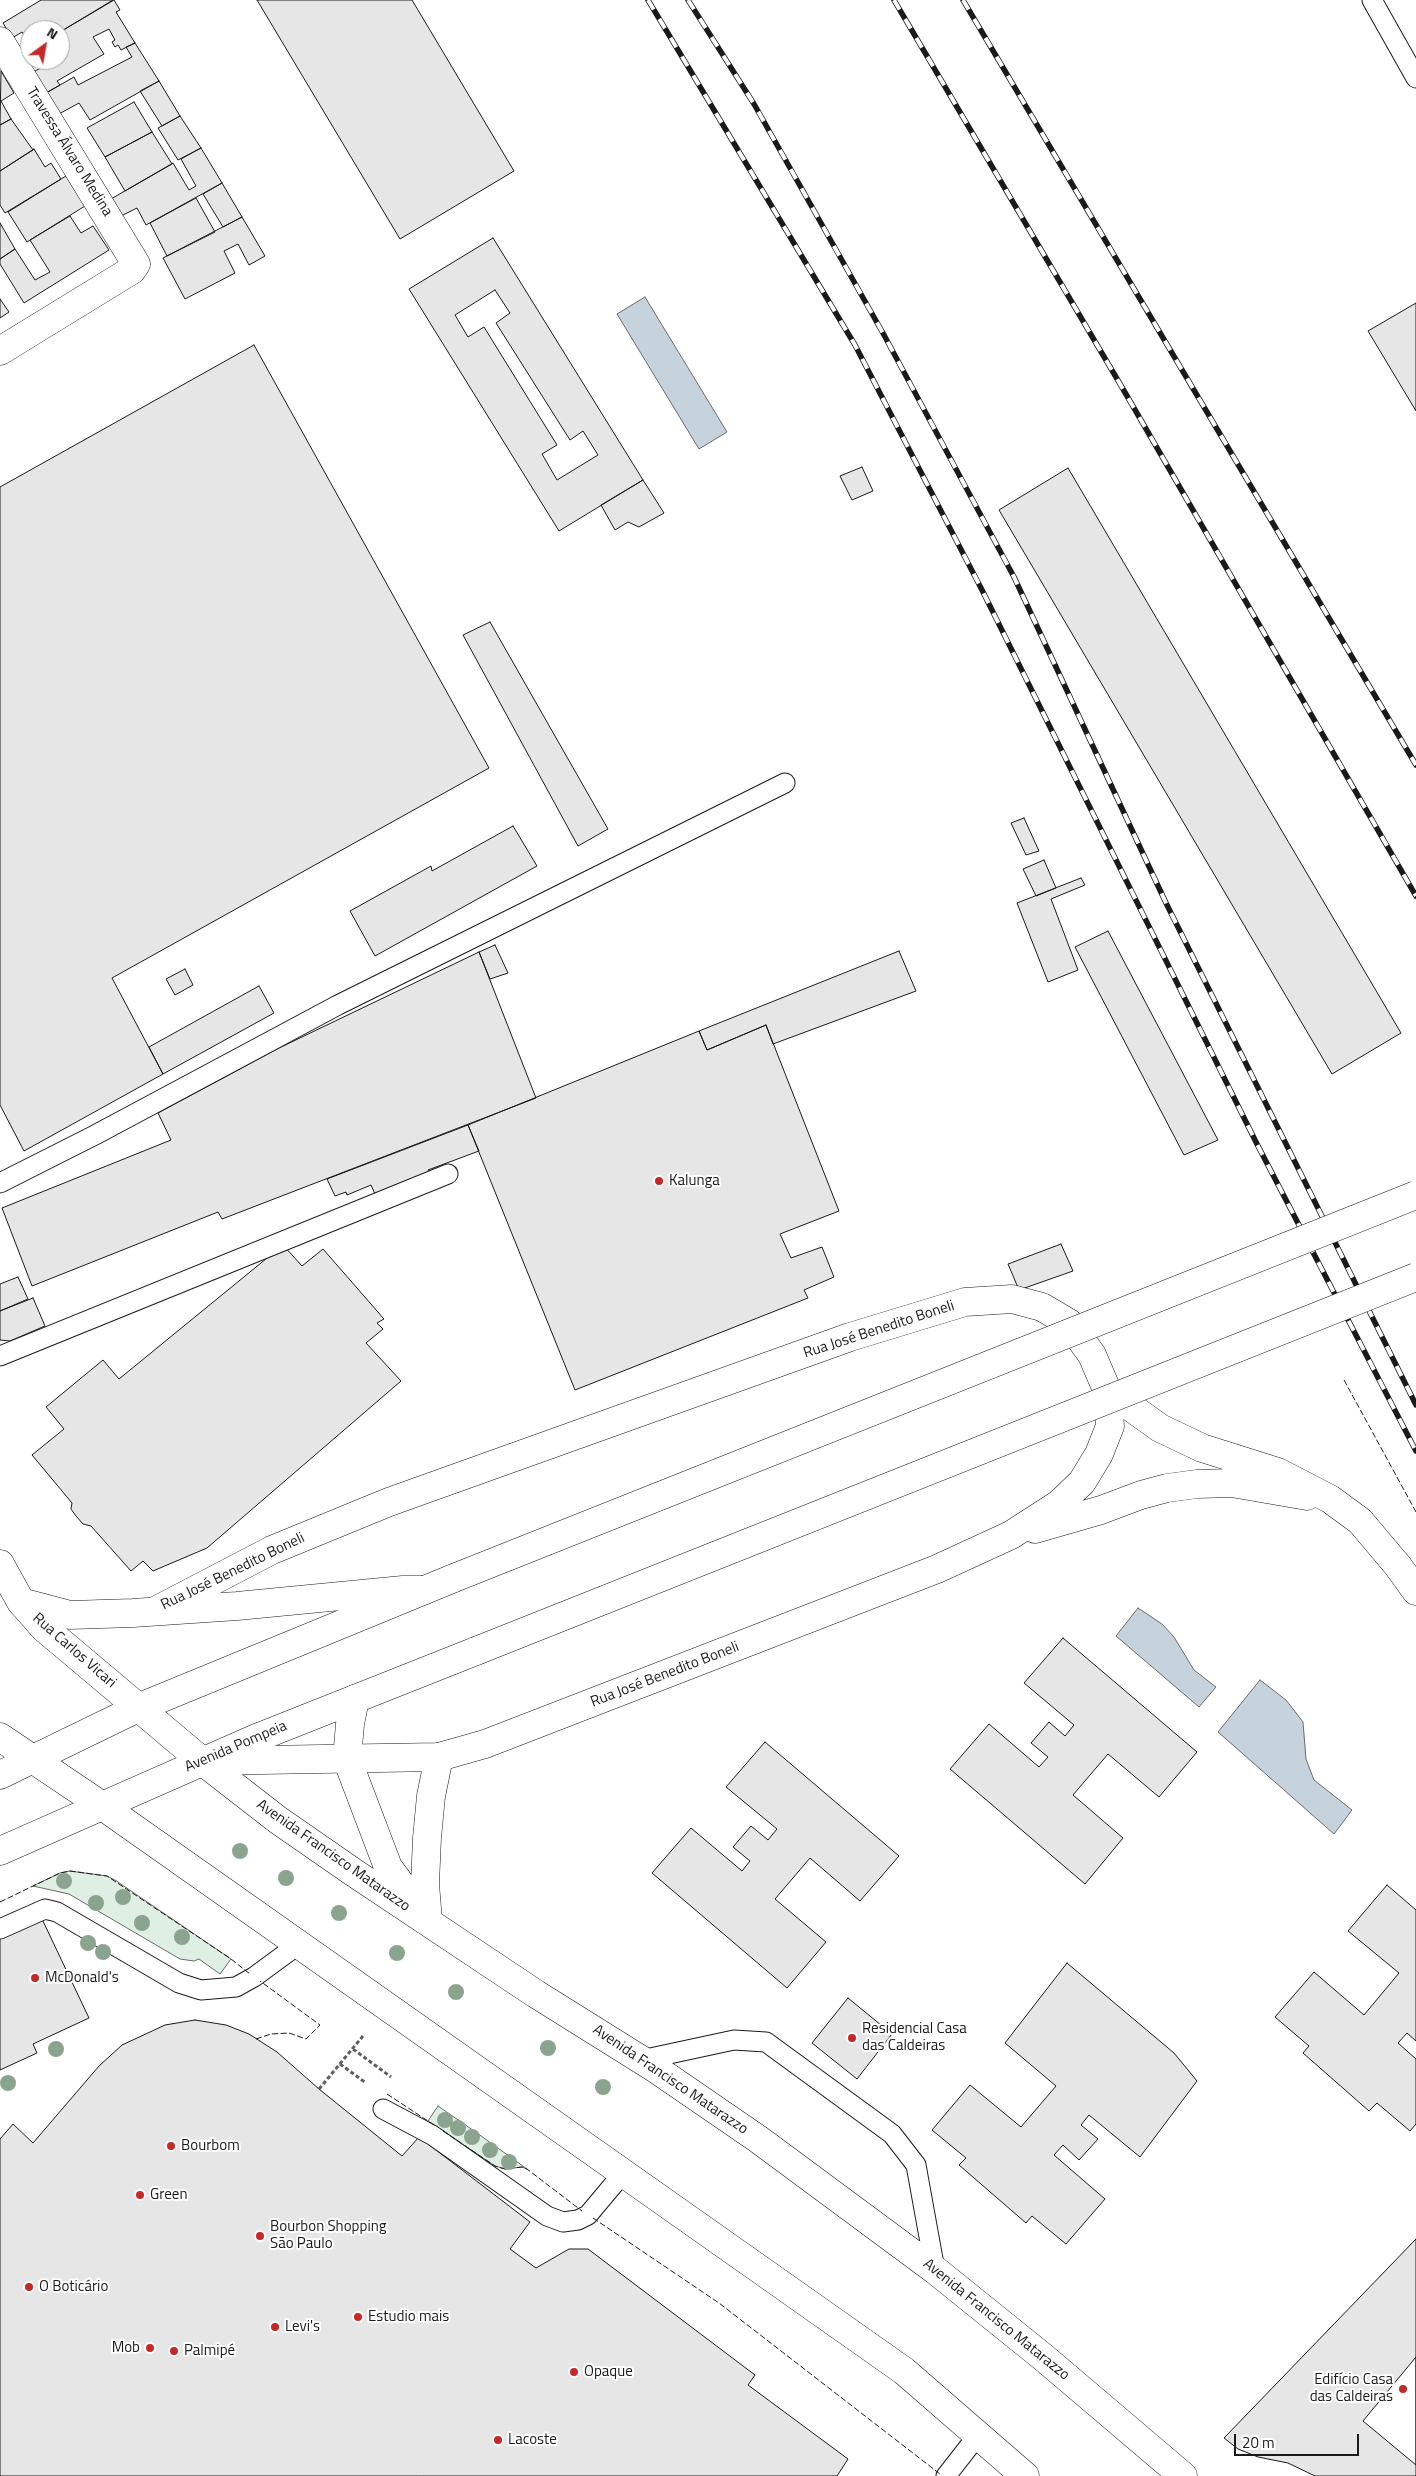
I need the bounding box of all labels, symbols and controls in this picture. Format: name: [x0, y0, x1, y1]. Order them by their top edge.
north arrow: [20, 20, 70, 70]
text: N: [43, 21, 62, 44]
street label: Travessa Álvaro Medina: [22, 84, 116, 220]
place label: Kalunga: [669, 1172, 720, 1190]
marker: Kalunga: [653, 1175, 665, 1187]
street label: Rua José Benedito Boneli: [801, 1297, 957, 1363]
street label: Rua José Benedito Boneli: [158, 1529, 308, 1615]
street label: Rua Carlos Vicari: [28, 1610, 120, 1692]
street label: Rua José Benedito Boneli: [588, 1638, 742, 1712]
street label: Avenida Pompeia: [182, 1717, 290, 1777]
street label: Avenida Francisco Matarazzo: [253, 1796, 413, 1916]
place label: McDonald's: [45, 1969, 119, 1987]
marker: McDonald's: [29, 1972, 41, 1984]
place label: Residencial Casa das Caldeiras: [862, 2020, 967, 2055]
street label: Avenida Francisco Matarazzo: [589, 2021, 751, 2139]
marker: Residencial Casa das Caldeiras: [846, 2032, 858, 2044]
place label: Bourbom: [181, 2137, 240, 2155]
marker: Bourbom: [165, 2140, 177, 2152]
place label: Green: [150, 2186, 187, 2204]
marker: Green: [134, 2189, 146, 2201]
place label: Bourbon Shopping São Paulo: [270, 2218, 386, 2253]
marker: Bourbon Shopping São Paulo: [254, 2230, 266, 2242]
street label: Avenida Francisco Matarazzo: [919, 2255, 1073, 2385]
place label: O Boticário: [39, 2278, 108, 2296]
marker: O Boticário: [23, 2281, 35, 2293]
place label: Estudio mais: [368, 2308, 449, 2326]
marker: Estudio mais: [352, 2311, 364, 2323]
place label: Levi's: [285, 2318, 320, 2336]
marker: Levi's: [269, 2321, 281, 2333]
place label: Mob: [112, 2339, 140, 2357]
marker: Mob: [144, 2342, 156, 2354]
place label: Palmipé: [184, 2342, 235, 2360]
marker: Palmipé: [168, 2345, 180, 2357]
place label: Opaque: [584, 2363, 633, 2381]
marker: Opaque: [568, 2366, 580, 2378]
place label: Edifício Casa das Caldeiras: [1310, 2371, 1393, 2406]
marker: Edifício Casa das Caldeiras: [1397, 2383, 1409, 2395]
scale bar: [1236, 2424, 1361, 2456]
place label: Lacoste: [508, 2431, 557, 2449]
text: 20 m: [1242, 2431, 1275, 2454]
marker: Lacoste: [492, 2434, 504, 2446]

